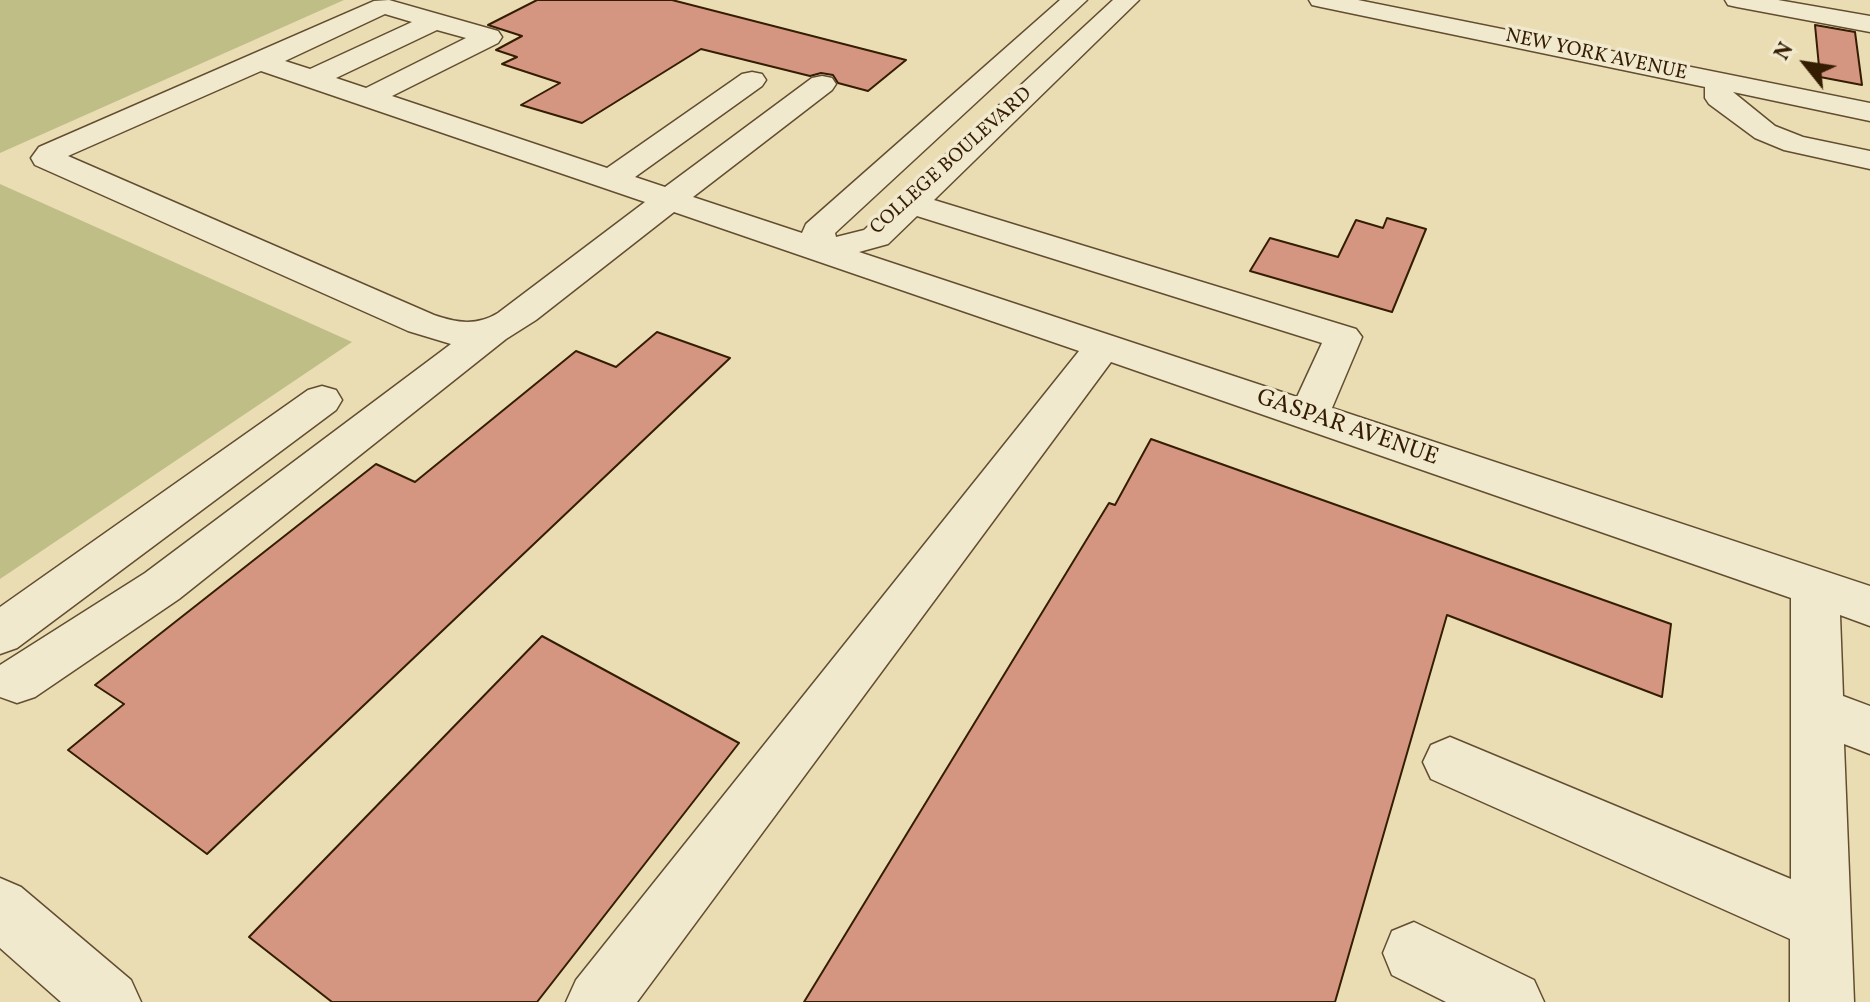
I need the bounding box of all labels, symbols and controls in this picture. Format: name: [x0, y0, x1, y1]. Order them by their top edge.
north arrow: [1766, 24, 1846, 104]
street label: NEW YORK AVENUE: [1503, 25, 1689, 87]
text: N: [1767, 37, 1802, 66]
street label: COLLEGE BOULEVARD: [866, 83, 1038, 241]
street label: GASPAR AVENUE: [1252, 384, 1442, 474]

